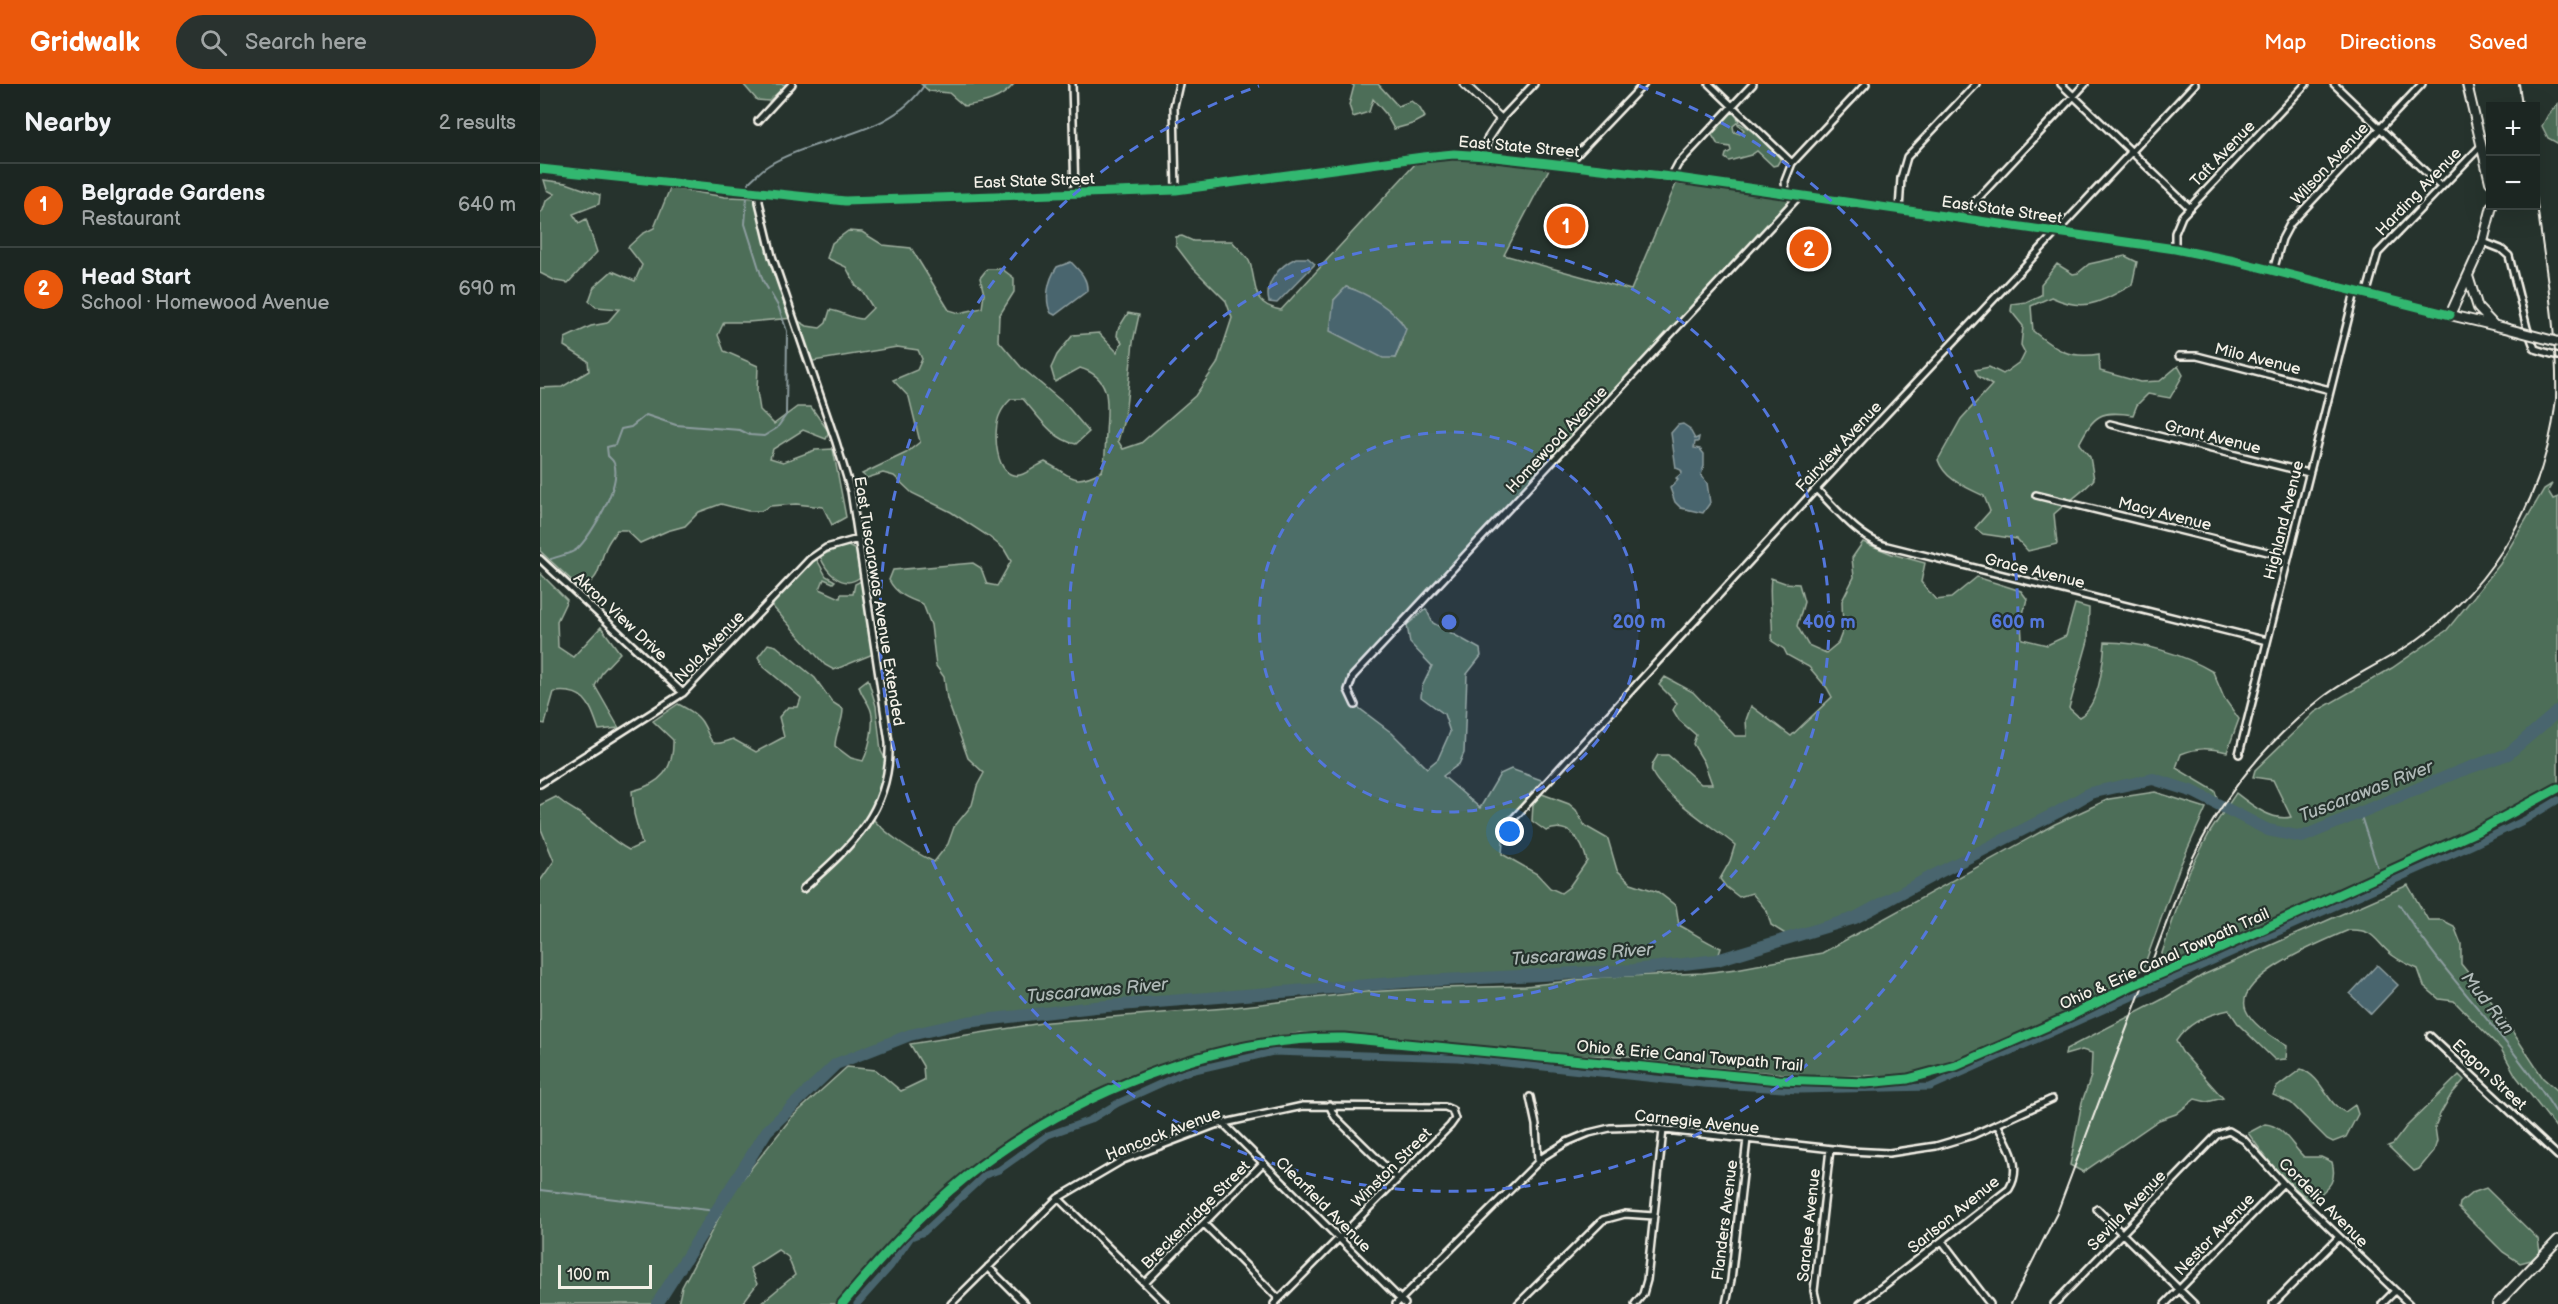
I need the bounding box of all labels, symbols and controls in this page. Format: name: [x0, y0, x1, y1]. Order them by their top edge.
search box: [176, 15, 596, 69]
text: Gridwalk: [30, 26, 140, 59]
icon: search: [197, 26, 230, 59]
text: Search here: [245, 29, 367, 56]
text: Map: [2264, 30, 2307, 55]
text: Directions: [2340, 30, 2436, 55]
text: Saved: [2469, 30, 2528, 55]
map controls: [2486, 102, 2540, 210]
button: +: [2486, 102, 2540, 156]
text: Nearby: [24, 108, 111, 139]
text: 2 results: [439, 111, 516, 135]
street label: Taft Avenue: [2187, 117, 2260, 191]
street label: Wilson Avenue: [2287, 119, 2373, 209]
street label: East State Street: [1458, 133, 1580, 162]
street label: Harding Avenue: [2372, 144, 2466, 240]
button: −: [2486, 156, 2540, 210]
street label: East State Street: [973, 170, 1095, 193]
text: Belgrade Gardens: [81, 180, 265, 207]
text: 1: [39, 193, 48, 217]
text: 640 m: [458, 193, 516, 217]
street label: East State Street: [1940, 193, 2063, 228]
pin: 1: [1546, 204, 1586, 248]
text: Restaurant: [81, 207, 181, 231]
pin: 2: [1790, 226, 1828, 272]
text: Head Start: [81, 264, 191, 291]
text: 2: [38, 277, 49, 301]
text: 690 m: [459, 277, 516, 301]
text: School · Homewood Avenue: [81, 291, 329, 315]
street label: Milo Avenue: [2213, 340, 2303, 379]
street label: Homewood Avenue: [1503, 382, 1612, 498]
street label: Fairview Avenue: [1792, 397, 1886, 496]
street label: Grant Avenue: [2163, 416, 2263, 459]
street label: Highland Avenue: [2260, 458, 2309, 582]
street label: East Tuscarawas Avenue Extended: [849, 475, 908, 727]
street label: Macy Avenue: [2116, 494, 2214, 535]
street label: Grace Avenue: [1983, 550, 2087, 593]
street label: Akron View Drive: [569, 569, 671, 666]
street label: Nola Avenue: [671, 607, 749, 687]
centre of rings: [1439, 612, 1459, 632]
text: 200 m: [1612, 612, 1666, 633]
text: 400 m: [1802, 612, 1856, 633]
text: 600 m: [1991, 612, 2045, 633]
water label: Tuscarawas River: [2296, 756, 2437, 827]
your location: [1495, 817, 1524, 846]
street label: Ohio & Erie Canal Towpath Trail: [2057, 904, 2272, 1014]
water label: Tuscarawas River: [1511, 939, 1655, 970]
water label: Mud Run: [2457, 968, 2519, 1039]
water label: Tuscarawas River: [1026, 974, 1170, 1007]
street label: Eagon Street: [2448, 1036, 2530, 1114]
street label: Ohio & Erie Canal Towpath Trail: [1576, 1037, 1804, 1076]
street label: Hancock Avenue: [1103, 1104, 1224, 1165]
street label: Carnegie Avenue: [1634, 1107, 1761, 1139]
street label: Winston Street: [1348, 1124, 1436, 1212]
street label: Clearfield Avenue: [1271, 1153, 1375, 1257]
street label: Cordelia Avenue: [2274, 1154, 2372, 1252]
street label: Breckenridge Street: [1138, 1157, 1254, 1273]
street label: Flanders Avenue: [1709, 1158, 1742, 1282]
street label: Sevilla Avenue: [2084, 1166, 2171, 1255]
street label: Saralee Avenue: [1794, 1167, 1825, 1283]
street label: Sarlson Avenue: [1904, 1172, 2004, 1258]
street label: Nestor Avenue: [2171, 1190, 2259, 1280]
scale bar: [558, 1262, 652, 1290]
text: 100 m: [567, 1266, 610, 1285]

